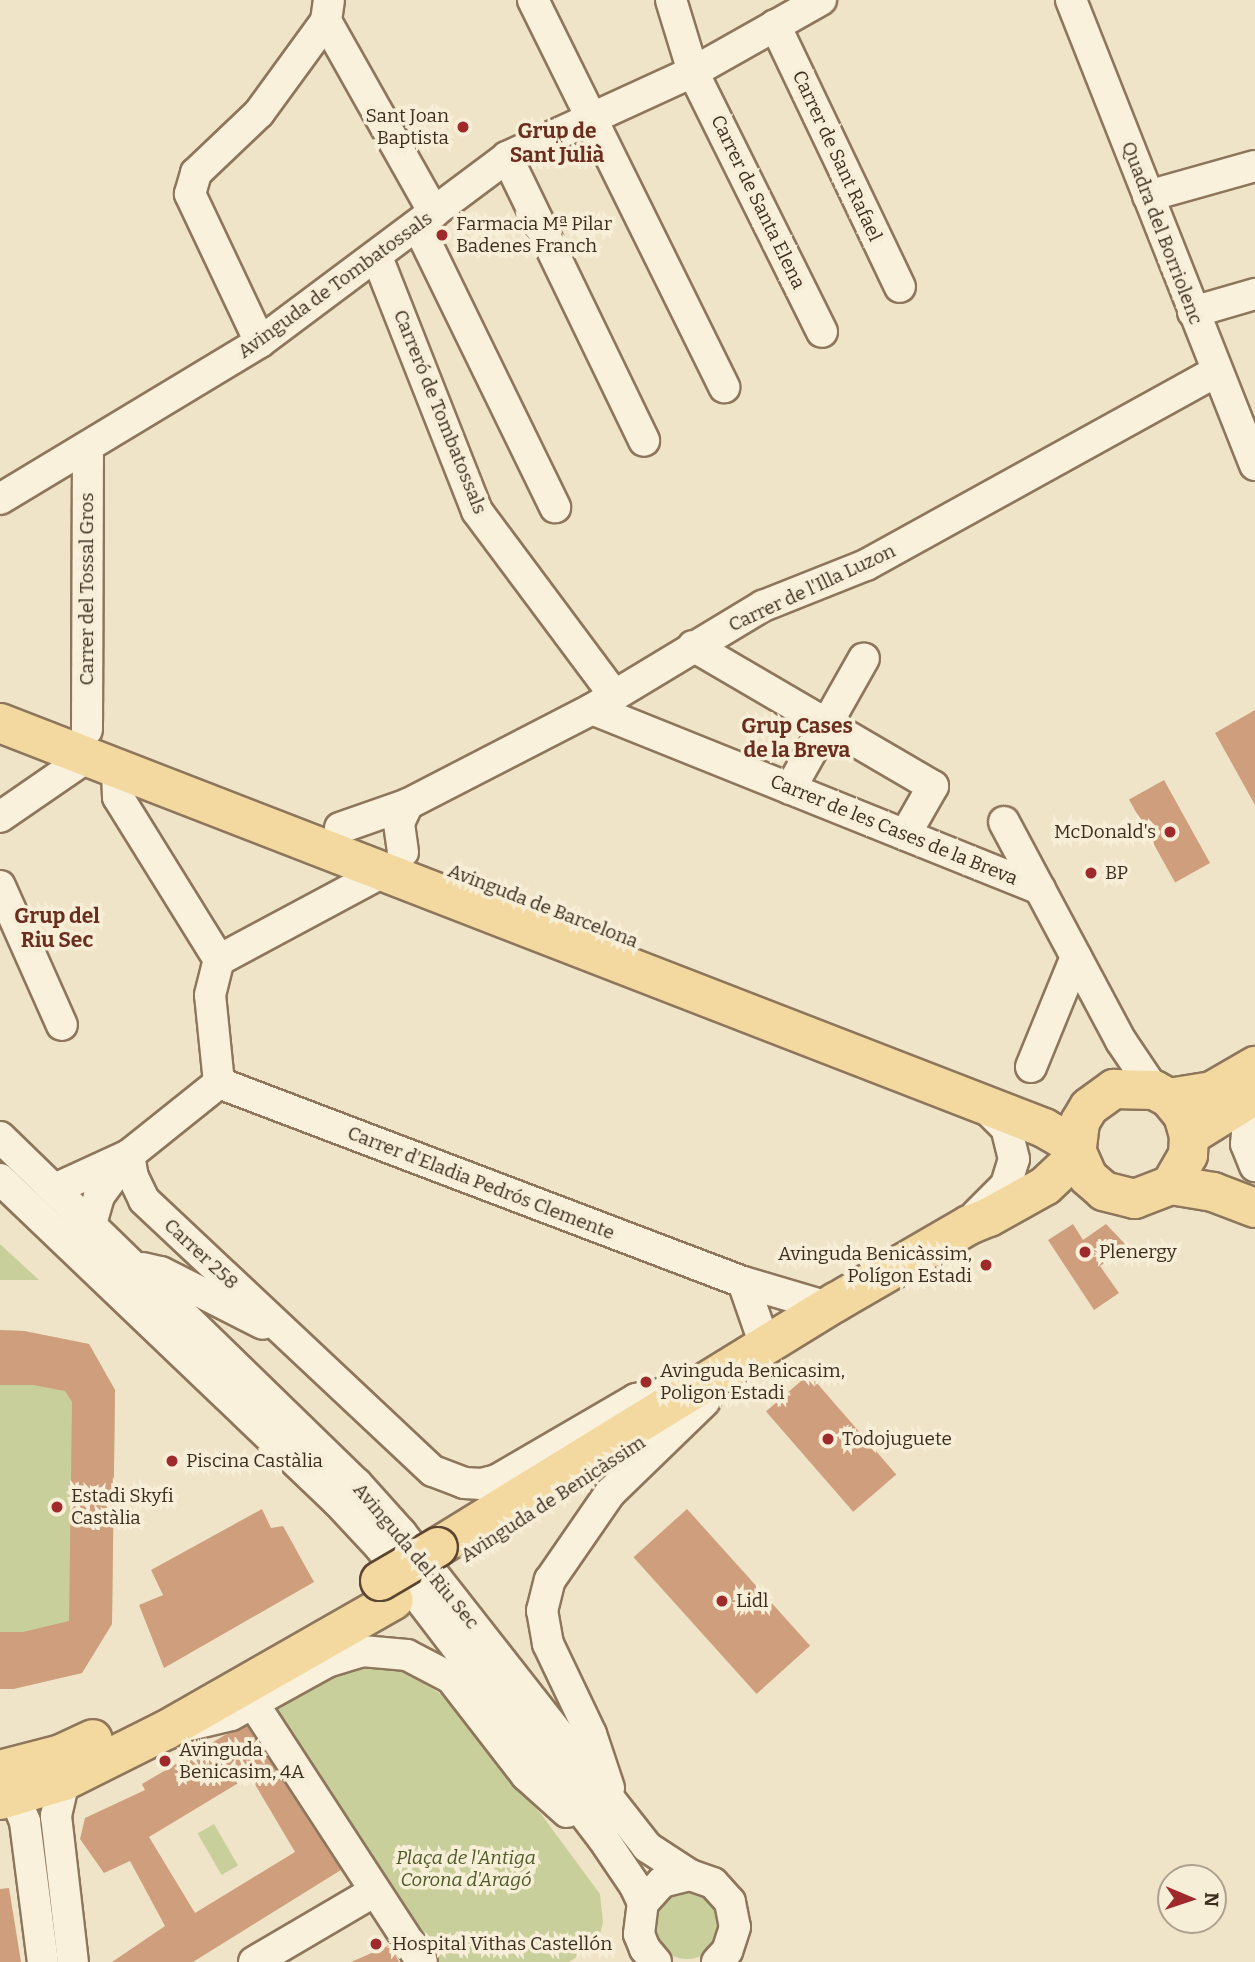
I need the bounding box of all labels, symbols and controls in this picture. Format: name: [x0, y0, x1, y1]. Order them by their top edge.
street label: Carrer de Sant Rafael: [787, 67, 887, 245]
place label: Sant Joan Baptista: [366, 105, 449, 149]
street label: Carrer de Santa Elena: [706, 111, 810, 293]
district label: Grup de Sant Julià: [510, 118, 604, 168]
marker: Sant Joan Baptista: [455, 119, 471, 135]
street label: Quadra del Borriolenc: [1117, 138, 1207, 328]
street label: Avinguda de Tombatossals: [233, 207, 437, 363]
place label: Farmacia Mª Pilar Badenes Franch: [456, 213, 612, 257]
marker: Farmacia Mª Pilar Badenes Franch: [434, 227, 450, 243]
street label: Carreró de Tombatossals: [389, 307, 491, 517]
street label: Carrer del Tossal Gros: [76, 493, 98, 685]
street label: Carrer de l'Illa Luzon: [725, 539, 899, 637]
district label: Grup Cases de la Breva: [741, 713, 853, 763]
street label: Carrer de les Cases de la Breva: [767, 770, 1021, 890]
place label: McDonald's: [1054, 821, 1156, 843]
marker: McDonald's: [1162, 824, 1178, 840]
street label: Avinguda de Barcelona: [445, 859, 641, 953]
place label: BP: [1105, 862, 1128, 884]
marker: BP: [1083, 865, 1099, 881]
district label: Grup del Riu Sec: [14, 903, 100, 953]
street label: Carrer d'Eladia Pedrós Clemente: [344, 1121, 618, 1245]
street label: Carrer 258: [159, 1214, 243, 1294]
place label: Plenergy: [1099, 1241, 1177, 1263]
place label: Avinguda Benicàssim, Polígon Estadi: [778, 1243, 972, 1287]
marker: Plenergy: [1077, 1244, 1093, 1260]
marker: Avinguda Benicàssim, Polígon Estadi: [978, 1257, 994, 1273]
place label: Avinguda Benicasim, Poligon Estadi: [660, 1360, 845, 1404]
marker: Avinguda Benicasim, Poligon Estadi: [638, 1374, 654, 1390]
place label: Todojuguete: [842, 1428, 952, 1450]
street label: Avinguda de Benicàssim: [457, 1431, 649, 1567]
marker: Todojuguete: [820, 1431, 836, 1447]
place label: Piscina Castàlia: [186, 1450, 323, 1472]
marker: Piscina Castàlia: [164, 1453, 180, 1469]
street label: Avinguda del Riu Sec: [348, 1478, 484, 1634]
place label: Estadi Skyfi Castàlia: [71, 1485, 174, 1529]
marker: Estadi Skyfi Castàlia: [49, 1499, 65, 1515]
place label: Lidl: [736, 1590, 769, 1612]
marker: Lidl: [714, 1593, 730, 1609]
place label: Avinguda Benicasim, 4A: [179, 1739, 305, 1783]
marker: Avinguda Benicasim, 4A: [157, 1753, 173, 1769]
park label: Plaça de l'Antiga Corona d'Aragó: [396, 1847, 536, 1891]
north arrow: [1157, 1864, 1227, 1934]
text: N: [1200, 1892, 1223, 1907]
place label: Hospital Vithas Castellón: [392, 1933, 612, 1955]
marker: Hospital Vithas Castellón: [366, 1934, 386, 1954]

